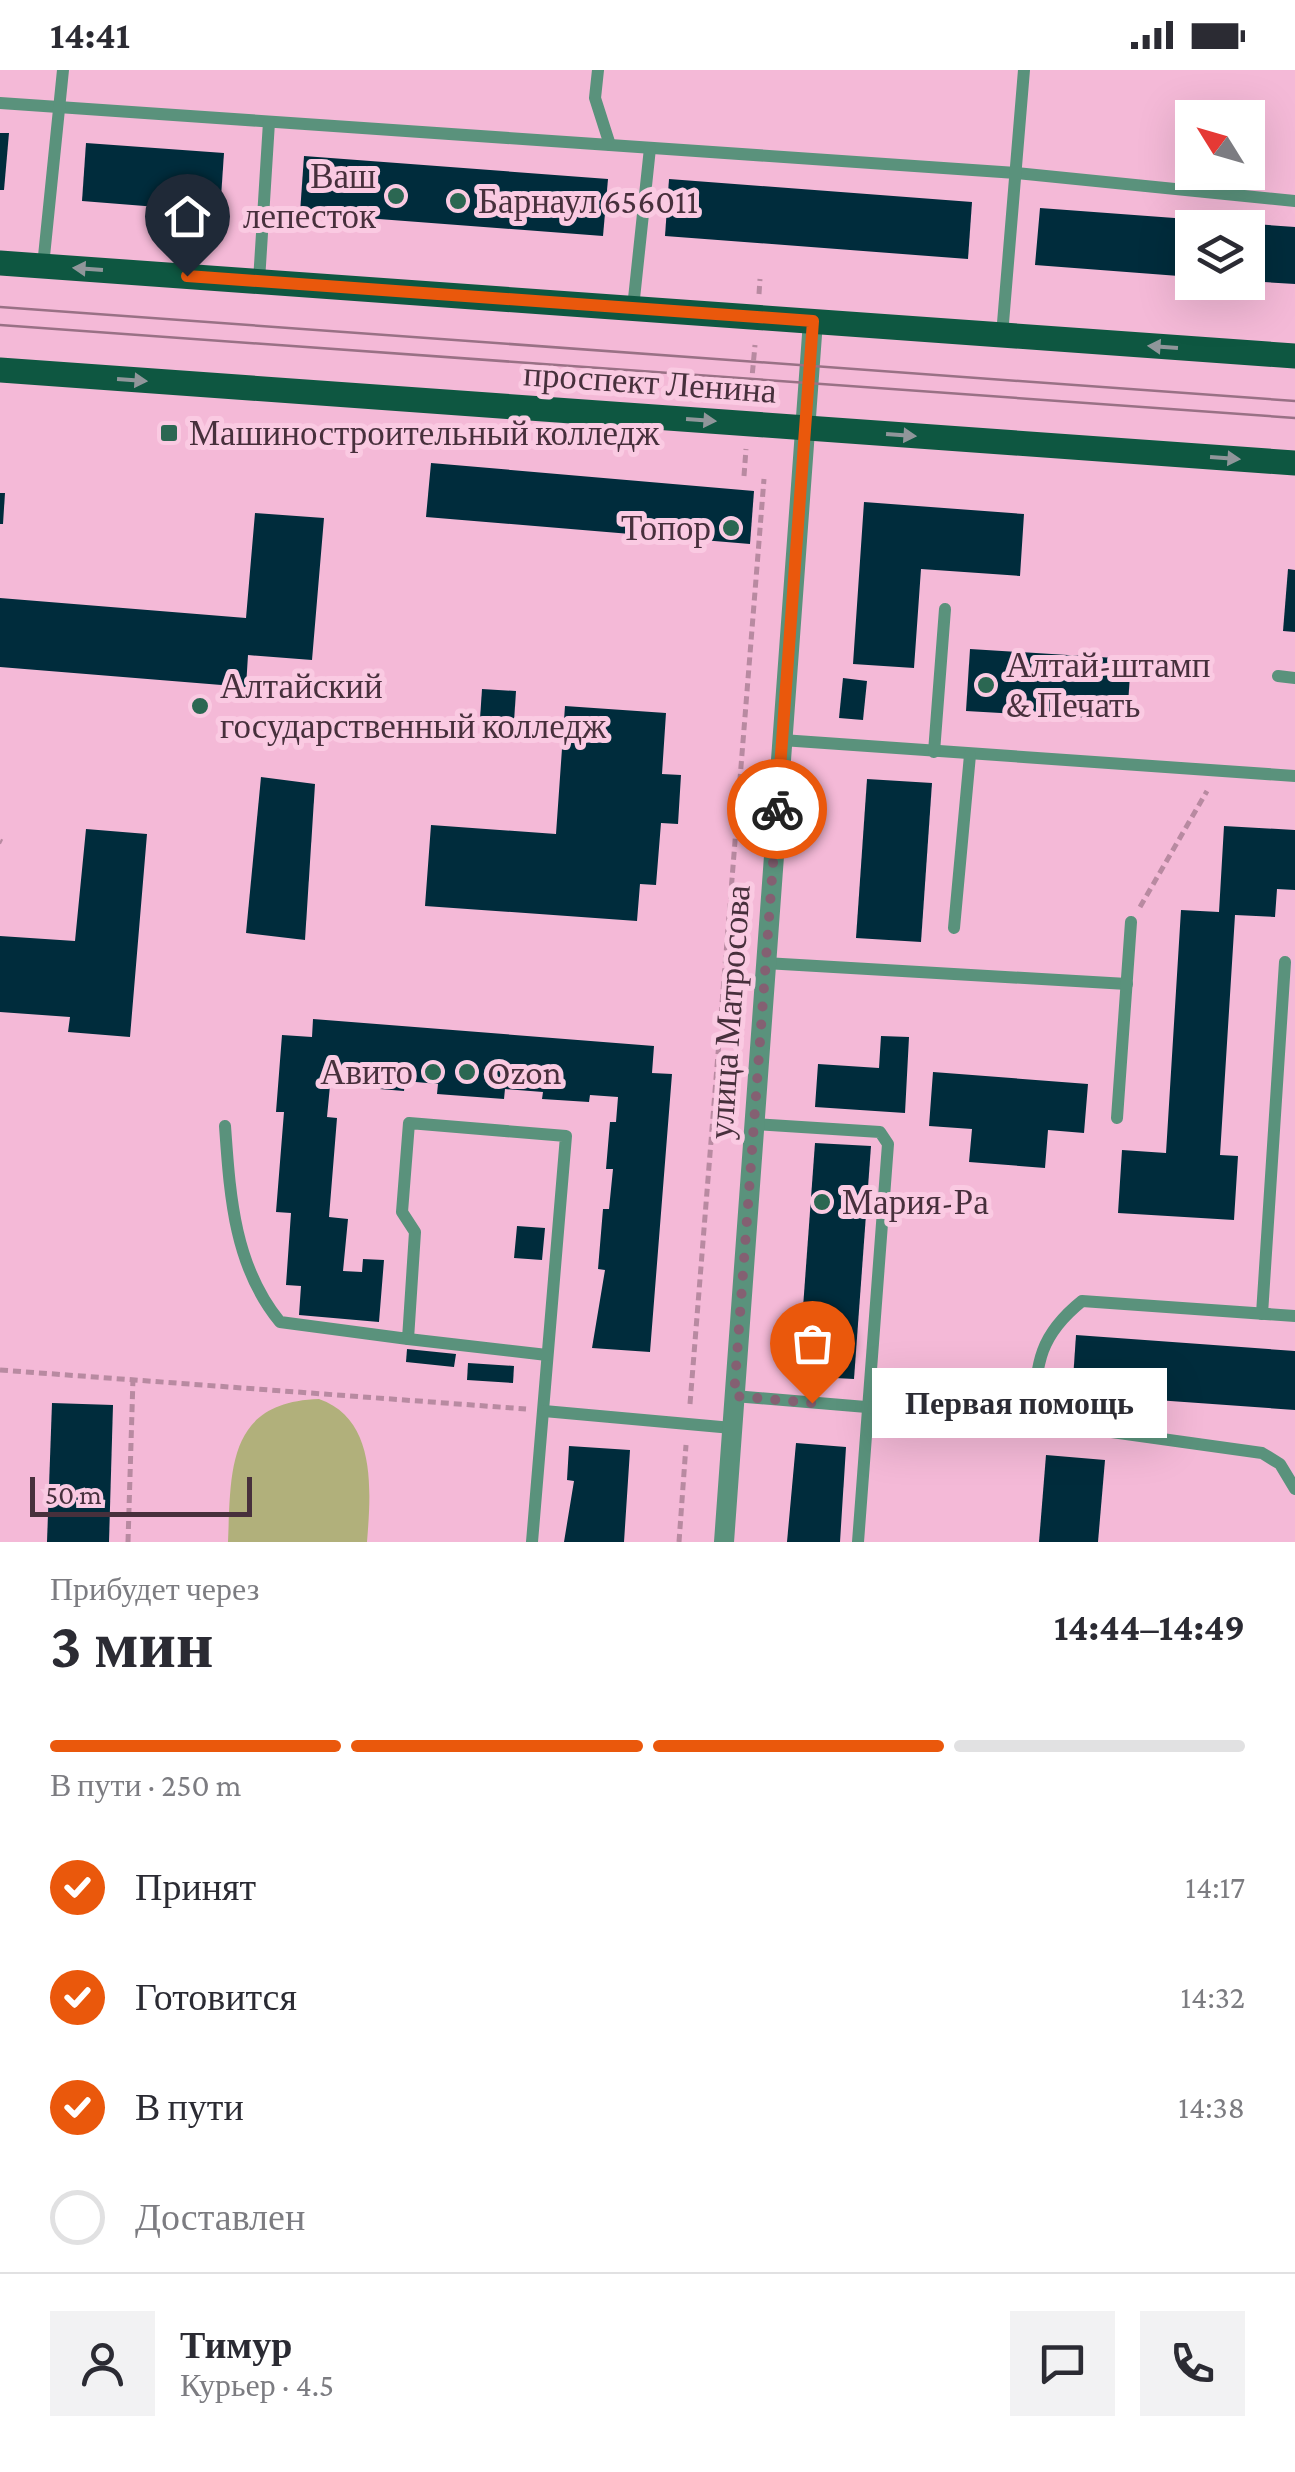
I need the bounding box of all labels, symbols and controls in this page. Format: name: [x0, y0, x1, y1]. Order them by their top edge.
text: 14:41: [50, 14, 130, 56]
north arrow: [1175, 100, 1265, 190]
map controls: [1175, 100, 1265, 300]
place label: Ваш лепесток: [243, 157, 377, 236]
pin: [145, 174, 230, 277]
place label: Барнаул 656011: [478, 182, 698, 221]
marker: Ваш лепесток: [385, 185, 407, 207]
icon: home: [160, 189, 215, 244]
marker: Барнаул 656011: [447, 190, 469, 212]
button: layers: [1175, 210, 1265, 300]
one-way arrow: [71, 261, 103, 277]
one-way arrow: [1146, 338, 1178, 354]
street label: проспект Ленина: [522, 354, 778, 411]
one-way arrow: [117, 372, 149, 388]
one-way arrow: [685, 413, 717, 429]
place label: Машиностроительный колледж: [189, 414, 660, 453]
marker: Машиностроительный колледж: [158, 422, 180, 444]
one-way arrow: [885, 427, 917, 443]
one-way arrow: [1210, 451, 1242, 467]
place label: Топор: [621, 509, 711, 548]
marker: Топор: [720, 517, 742, 539]
place label: Алтай-штамп & Печать: [1006, 646, 1211, 725]
place label: Алтайский государственный колледж: [220, 667, 607, 746]
marker: Алтай-штамп & Печать: [975, 674, 997, 696]
marker: Алтайский государственный колледж: [189, 695, 211, 717]
courier: [727, 759, 827, 859]
icon: bike: [750, 782, 805, 837]
street label: улица Матросова: [701, 883, 758, 1141]
place label: Авито: [320, 1053, 413, 1092]
place label: Ozon: [487, 1053, 562, 1092]
marker: Авито: [422, 1061, 444, 1083]
marker: Ozon: [456, 1061, 478, 1083]
place label: Мария-Ра: [842, 1183, 989, 1222]
marker: Мария-Ра: [811, 1191, 833, 1213]
pin: [770, 1301, 855, 1404]
icon: bag: [785, 1316, 840, 1371]
callout: Первая помощь: [872, 1368, 1167, 1438]
text: Первая помощь: [905, 1385, 1134, 1421]
scale bar: [30, 1472, 252, 1516]
text: 50 m: [45, 1479, 102, 1510]
text: Прибудет через: [50, 1571, 259, 1607]
text: 14:44–14:49: [1054, 1606, 1245, 1648]
text: 3 мин: [50, 1609, 213, 1681]
text: В пути · 250 m: [50, 1767, 241, 1803]
icon: check: [50, 1860, 105, 1915]
text: Принят: [135, 1866, 256, 1908]
text: 14:17: [1185, 1869, 1245, 1905]
icon: check: [50, 1970, 105, 2025]
text: Готовится: [135, 1976, 297, 2018]
text: 14:32: [1180, 1979, 1245, 2015]
icon: check: [50, 2080, 105, 2135]
text: В пути: [135, 2086, 244, 2128]
text: 14:38: [1178, 2089, 1245, 2125]
text: Доставлен: [135, 2196, 305, 2238]
button: person: [50, 2311, 155, 2416]
button: chat: [1010, 2311, 1115, 2416]
button: phone: [1140, 2311, 1245, 2416]
text: Тимур: [180, 2324, 292, 2366]
text: Курьер · 4.5: [180, 2367, 334, 2403]

